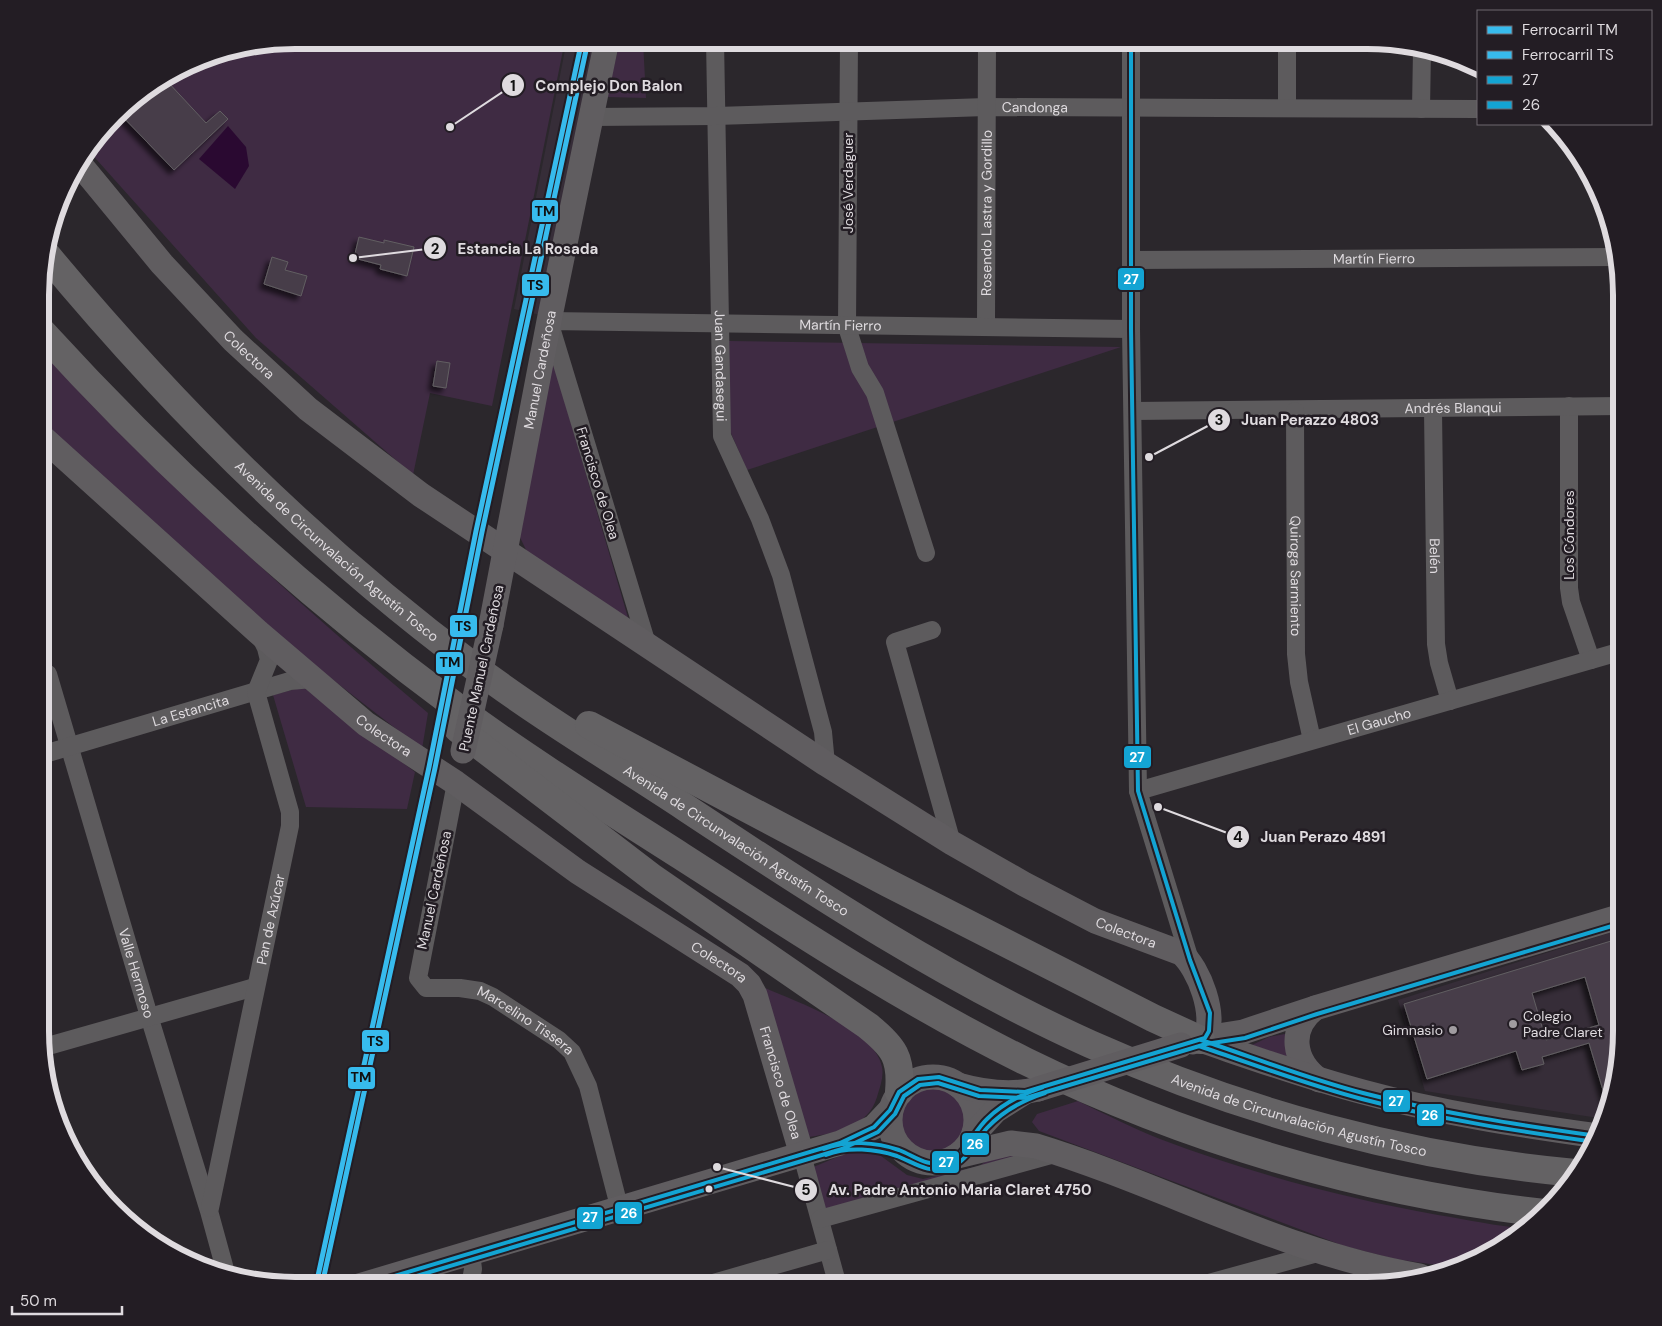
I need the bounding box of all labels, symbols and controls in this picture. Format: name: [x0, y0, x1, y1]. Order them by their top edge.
legend: [1477, 10, 1652, 125]
text: Ferrocarril TM: [1522, 20, 1618, 40]
text: Ferrocarril TS: [1522, 45, 1614, 65]
callout: Complejo Don Balon: [501, 70, 693, 100]
text: 27: [1522, 70, 1538, 90]
text: 1: [510, 76, 516, 96]
text: Complejo Don Balon: [535, 76, 683, 96]
text: 26: [1522, 95, 1540, 115]
street label: Candonga: [1002, 98, 1068, 116]
street label: Rosendo Lastra y Gordillo: [977, 130, 996, 296]
street label: José Verdaguer: [839, 133, 857, 233]
line badge: TM: [531, 199, 559, 223]
text: TM: [535, 202, 555, 220]
callout: Estancia La Rosada: [423, 233, 609, 263]
text: 2: [431, 239, 440, 259]
text: Estancia La Rosada: [458, 239, 598, 259]
street label: Martín Fierro: [1333, 249, 1415, 268]
line badge: 27: [1117, 267, 1145, 291]
text: 27: [1123, 270, 1139, 288]
line badge: TS: [521, 273, 550, 297]
text: TS: [527, 276, 543, 294]
street label: Manuel Cardeñosa: [520, 309, 560, 431]
street label: Juan Gandasegui: [711, 310, 731, 422]
street label: Martín Fierro: [799, 315, 882, 335]
street label: Colectora: [220, 327, 279, 383]
street label: Andrés Blanqui: [1404, 398, 1502, 417]
callout: Juan Perazzo 4803: [1206, 405, 1389, 435]
text: 3: [1214, 410, 1224, 430]
text: Juan Perazzo 4803: [1241, 410, 1379, 430]
street label: Francisco de Olea: [572, 425, 624, 541]
street label: Avenida de Circunvalación Agustín Tosco: [231, 457, 442, 646]
street label: Los Cóndores: [1560, 490, 1578, 580]
street label: Quiroga Sarmiento: [1286, 516, 1305, 636]
street label: Belén: [1426, 538, 1444, 574]
street label: Puente Manuel Cardeñosa: [455, 583, 507, 753]
line badge: TS: [449, 614, 478, 638]
text: TS: [455, 617, 471, 635]
line badge: TM: [435, 651, 464, 675]
text: TM: [440, 653, 460, 671]
street label: La Estancita: [150, 691, 231, 730]
street label: El Gaucho: [1345, 704, 1413, 739]
street label: Colectora: [352, 710, 415, 761]
line badge: 27: [1123, 745, 1152, 769]
text: 27: [1129, 748, 1145, 766]
street label: Avenida de Circunvalación Agustín Tosco: [620, 761, 852, 920]
callout: Juan Perazo 4891: [1226, 822, 1396, 852]
text: 4: [1233, 827, 1243, 847]
text: Juan Perazo 4891: [1260, 827, 1386, 847]
street label: Manuel Cardeñosa: [413, 829, 455, 951]
street label: Pan de Azúcar: [252, 872, 289, 966]
street label: Colectora: [1093, 913, 1159, 952]
street label: Valle Hermoso: [115, 926, 158, 1020]
street label: Colectora: [688, 937, 752, 987]
street label: Marcelino Tissera: [474, 982, 578, 1059]
place label: Colegio Padre Claret: [1523, 1007, 1603, 1041]
marker: Colegio Padre Claret: [1507, 1018, 1519, 1030]
place label: Gimnasio: [1382, 1021, 1443, 1039]
street label: Francisco de Olea: [756, 1024, 806, 1141]
marker: Gimnasio: [1447, 1024, 1459, 1036]
line badge: TS: [361, 1029, 390, 1053]
text: TS: [367, 1032, 383, 1050]
line badge: TM: [347, 1066, 376, 1090]
text: TM: [351, 1068, 371, 1086]
street label: Avenida de Circunvalación Agustín Tosco: [1169, 1070, 1428, 1160]
line badge: 27: [1382, 1089, 1411, 1113]
text: 27: [1388, 1092, 1404, 1110]
line badge: 26: [1416, 1103, 1445, 1127]
text: 26: [1422, 1106, 1439, 1124]
line badge: 26: [961, 1132, 990, 1156]
text: 26: [967, 1135, 984, 1153]
line badge: 27: [931, 1150, 960, 1174]
text: 27: [938, 1153, 954, 1171]
callout: Av. Padre Antonio Maria Claret 4750: [793, 1175, 1101, 1205]
text: 5: [801, 1180, 811, 1200]
text: Av. Padre Antonio Maria Claret 4750: [828, 1180, 1092, 1200]
unlabelled marker: [704, 1184, 714, 1194]
line badge: 26: [614, 1201, 643, 1225]
text: 26: [621, 1204, 638, 1222]
line badge: 27: [576, 1206, 604, 1230]
text: 27: [582, 1208, 598, 1226]
scale bar: [12, 1284, 122, 1316]
text: 50 m: [20, 1291, 57, 1311]

